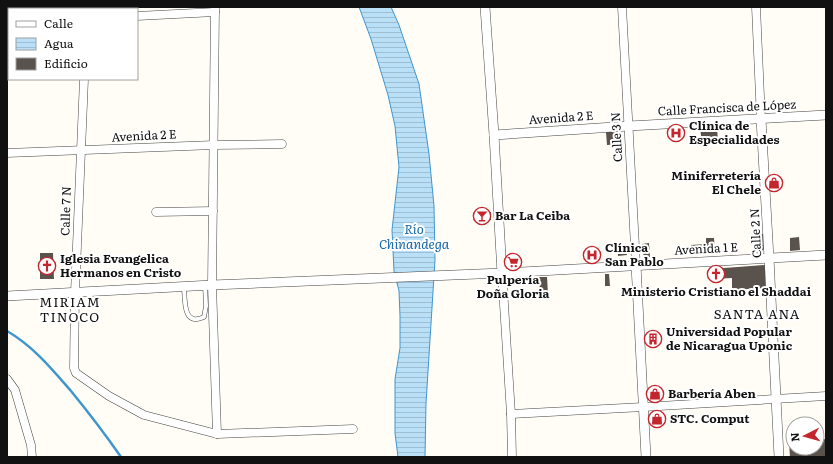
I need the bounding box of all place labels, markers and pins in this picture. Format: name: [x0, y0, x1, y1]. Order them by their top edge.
place label: Clínica de Especialidades: [689, 116, 779, 148]
hospital icon: Clínica de Especialidades: [666, 123, 686, 143]
place label: Miniferretería El Chele: [671, 166, 761, 198]
shop icon: Miniferretería El Chele: [764, 173, 784, 193]
bar icon: Bar La Ceiba: [472, 206, 492, 226]
place label: Bar La Ceiba: [495, 206, 570, 224]
place label: Clínica San Pablo: [605, 238, 664, 270]
hospital icon: Clínica San Pablo: [582, 245, 602, 265]
place label: Iglesia Evangelica Hermanos en Cristo: [60, 249, 182, 281]
supermarket icon: Pulpería Doña Gloria: [503, 252, 523, 272]
church icon: Iglesia Evangelica Hermanos en Cristo: [37, 256, 57, 276]
church icon: Ministerio Cristiano el Shaddai: [706, 264, 726, 284]
place label: Pulpería Doña Gloria: [476, 270, 550, 302]
place label: Ministerio Cristiano el Shaddai: [621, 282, 812, 300]
place label: Universidad Popular de Nicaragua Uponic: [666, 322, 793, 354]
building icon: Universidad Popular de Nicaragua Uponic: [643, 329, 663, 349]
shop icon: Barbería Aben: [645, 384, 665, 404]
place label: Barbería Aben: [668, 384, 756, 402]
shop icon: STC. Comput: [647, 409, 667, 429]
place label: STC. Comput: [670, 409, 750, 427]

